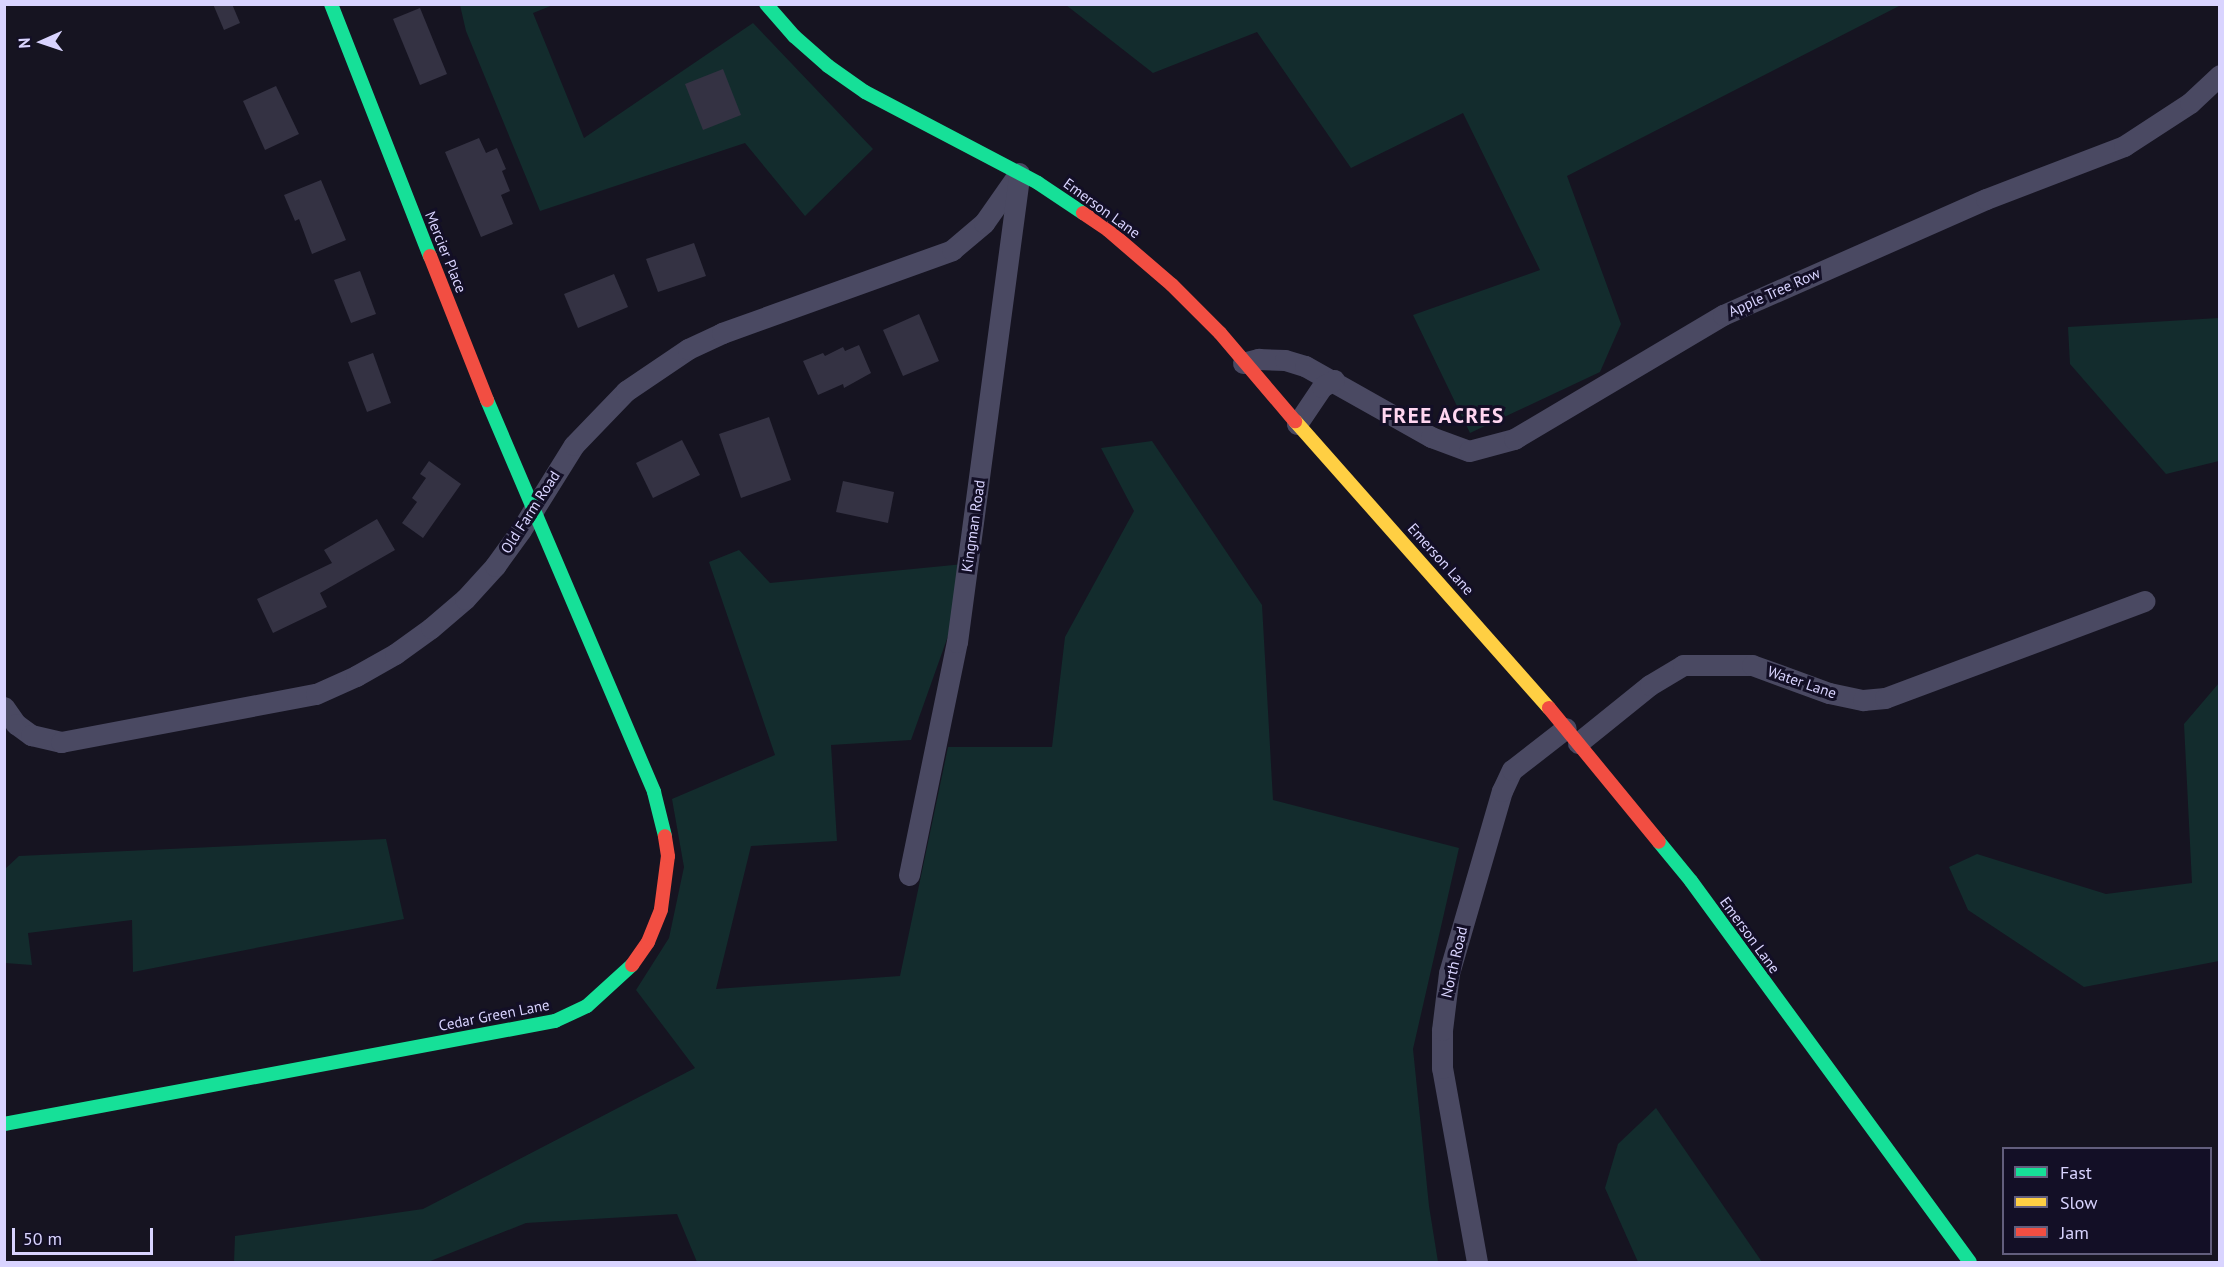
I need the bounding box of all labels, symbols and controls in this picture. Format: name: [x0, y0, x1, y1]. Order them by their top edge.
north arrow: [12, 12, 72, 72]
text: N: [14, 37, 34, 49]
street label: Emerson Lane: [1060, 174, 1144, 242]
street label: Mercier Place: [421, 209, 471, 295]
street label: Apple Tree Row: [1725, 264, 1823, 320]
district label: FREE ACRES: [1381, 403, 1505, 429]
street label: Old Farm Road: [497, 467, 563, 557]
street label: Kingman Road: [958, 479, 988, 573]
street label: Emerson Lane: [1404, 519, 1478, 599]
street label: Water Lane: [1765, 662, 1839, 702]
street label: Emerson Lane: [1716, 893, 1784, 977]
street label: North Road: [1437, 925, 1471, 999]
street label: Cedar Green Lane: [437, 995, 551, 1035]
legend: [2002, 1147, 2212, 1255]
text: Fast: [2060, 1161, 2092, 1184]
text: Slow: [2060, 1191, 2098, 1214]
scale bar: [15, 1216, 156, 1254]
text: Jam: [2060, 1221, 2089, 1244]
text: 50 m: [23, 1227, 62, 1250]

